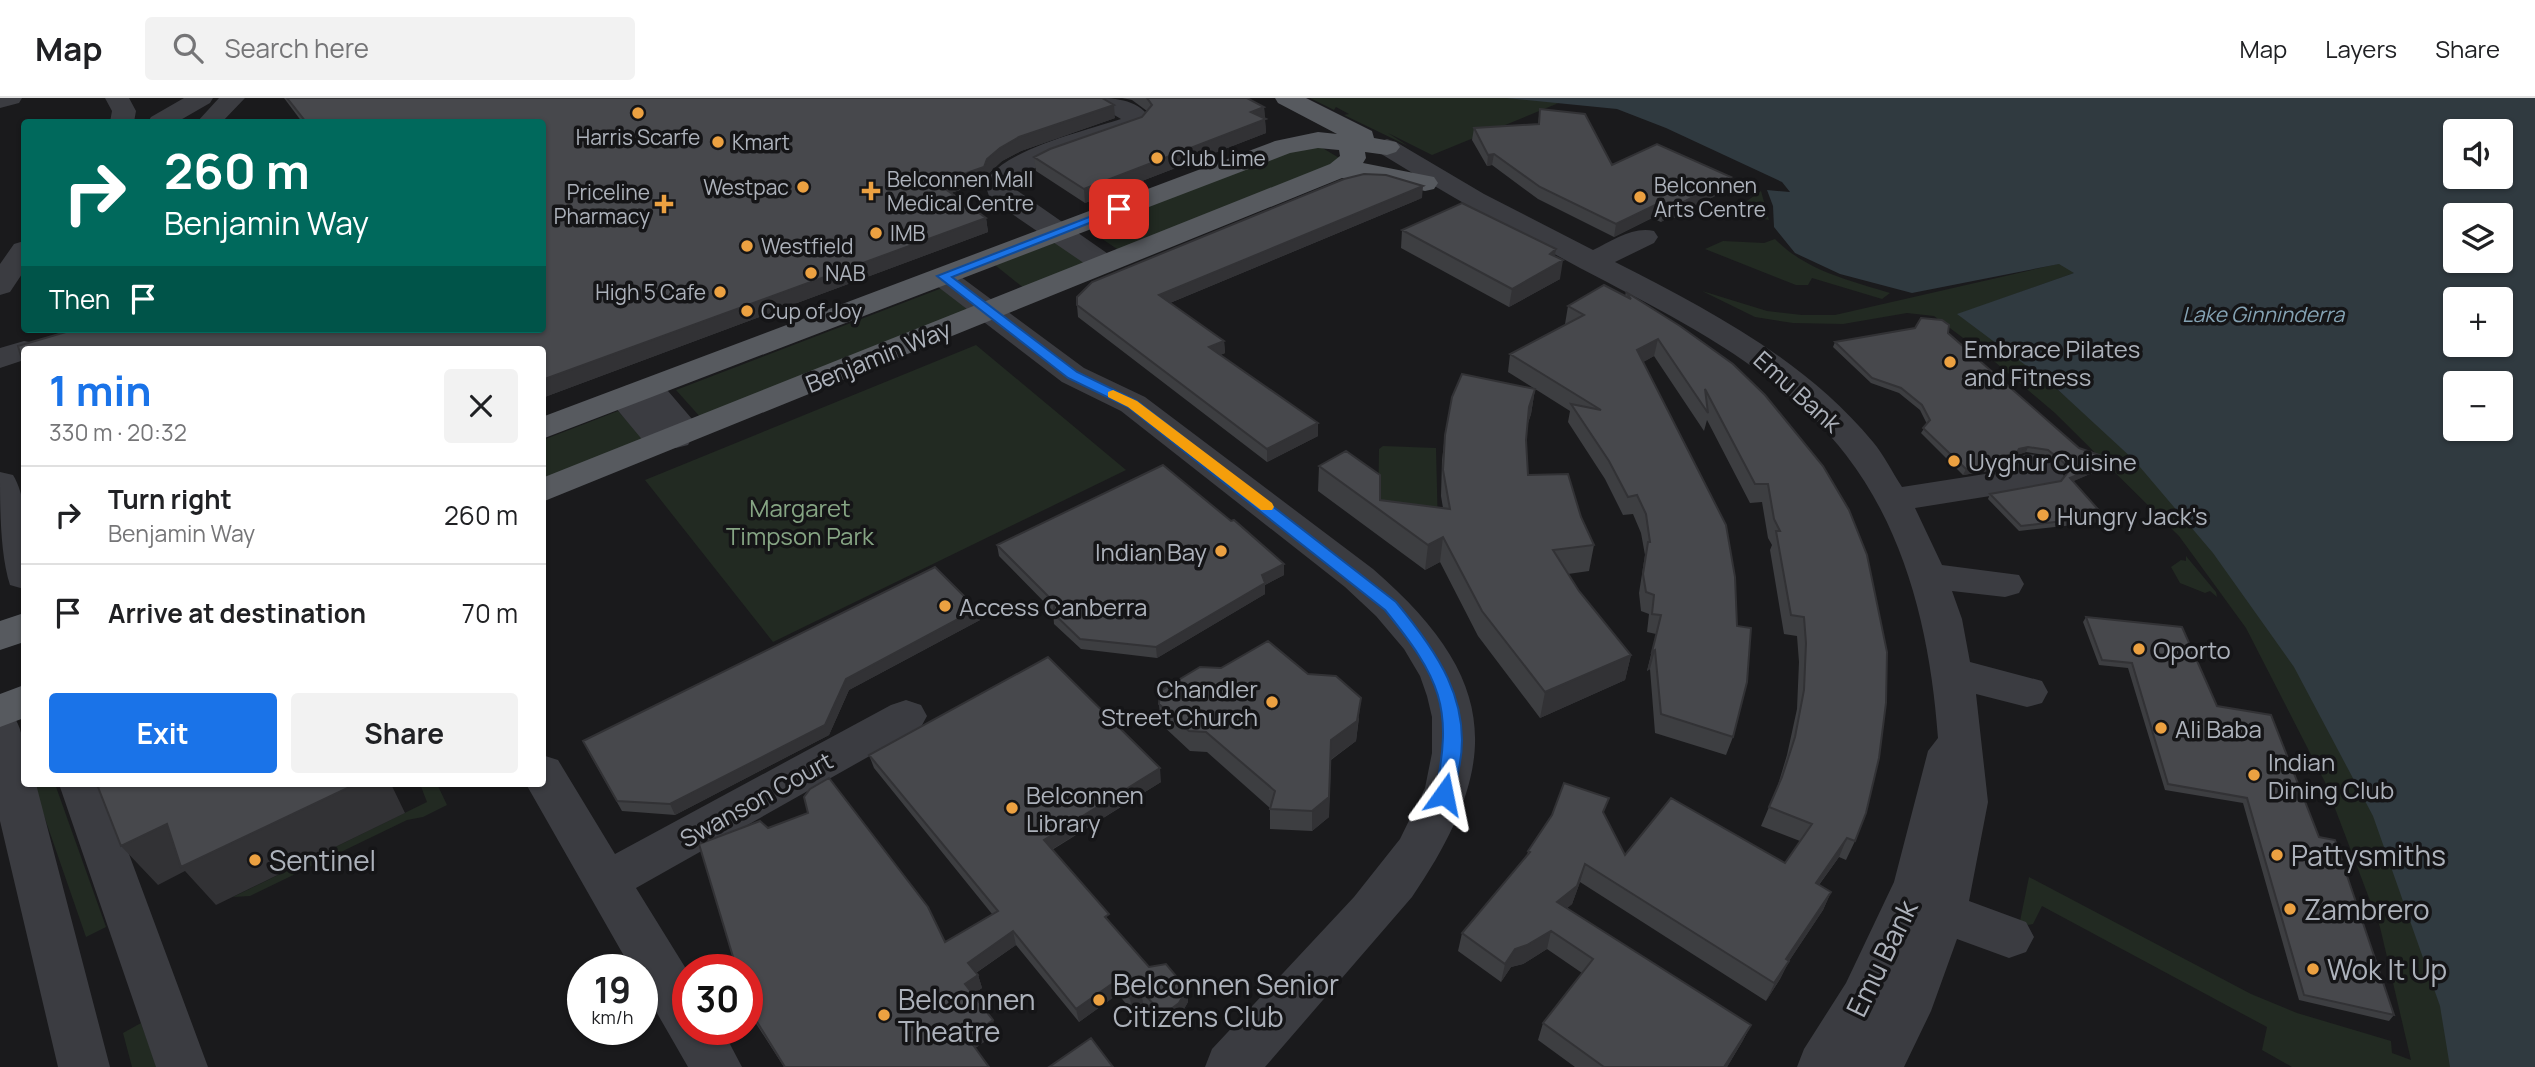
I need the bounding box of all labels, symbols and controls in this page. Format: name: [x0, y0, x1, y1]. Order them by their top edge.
search box: [145, 17, 635, 80]
text: Map: [35, 26, 103, 71]
icon: search: [169, 29, 207, 67]
text: Search here: [225, 30, 369, 66]
text: Map: [2240, 32, 2287, 65]
text: Layers: [2325, 32, 2397, 65]
text: Share: [2435, 32, 2500, 65]
marker: Harris Scarfe: [630, 105, 646, 121]
map controls: [2443, 119, 2513, 441]
button: sound: [2443, 119, 2513, 189]
place label: Harris Scarfe: [576, 123, 700, 151]
place label: Kmart: [732, 128, 790, 156]
marker: Kmart: [710, 134, 726, 150]
text: 260 m: [164, 137, 310, 204]
place label: Club Lime: [1171, 144, 1266, 172]
icon: right: [49, 147, 140, 238]
marker: Club Lime: [1149, 150, 1165, 166]
place label: Belconnen Mall Medical Centre: [887, 165, 1034, 217]
place label: Belconnen Arts Centre: [1654, 171, 1766, 223]
place label: Westpac: [703, 173, 789, 201]
place label: Priceline Pharmacy: [554, 178, 650, 230]
marker: Westpac: [795, 179, 811, 195]
pin: [1089, 179, 1149, 239]
marker: Belconnen Mall Medical Centre: [861, 181, 881, 201]
marker: Belconnen Arts Centre: [1632, 189, 1648, 205]
icon: arrive: [1100, 190, 1138, 228]
marker: Priceline Pharmacy: [656, 196, 672, 212]
text: Benjamin Way: [164, 201, 369, 245]
button: layers: [2443, 203, 2513, 273]
place label: IMB: [890, 219, 926, 247]
marker: IMB: [868, 225, 884, 241]
place label: Westfield: [761, 232, 853, 260]
marker: Westfield: [739, 238, 755, 254]
place label: NAB: [825, 259, 866, 287]
marker: NAB: [803, 265, 819, 281]
place label: High 5 Cafe: [595, 278, 706, 306]
icon: arrive: [124, 280, 162, 318]
text: Then: [49, 281, 110, 317]
marker: High 5 Cafe: [712, 284, 728, 300]
button: +: [2443, 287, 2513, 357]
place label: Cup of Joy: [761, 297, 862, 325]
water label: Lake Ginninderra: [2182, 300, 2345, 328]
marker: Cup of Joy: [739, 303, 755, 319]
street label: Benjamin Way: [801, 312, 956, 400]
place label: Embrace Pilates and Fitness: [1964, 332, 2140, 393]
street label: Emu Bank: [1747, 343, 1850, 440]
marker: Embrace Pilates and Fitness: [1942, 354, 1958, 370]
text: 1 min: [49, 361, 152, 419]
button: close: [444, 369, 518, 443]
button: −: [2443, 371, 2513, 441]
text: 330 m · 20:32: [49, 416, 187, 448]
place label: Uyghur Cuisine: [1968, 445, 2137, 478]
marker: Uyghur Cuisine: [1946, 453, 1962, 469]
text: Turn right: [108, 481, 232, 517]
park label: Margaret Timpson Park: [726, 491, 875, 552]
icon: right: [49, 496, 87, 534]
text: 260 m: [444, 497, 518, 533]
place label: Hungry Jack's: [2057, 499, 2208, 532]
marker: Hungry Jack's: [2035, 507, 2051, 523]
text: Benjamin Way: [108, 517, 255, 549]
place label: Indian Bay: [1095, 535, 1207, 568]
marker: Indian Bay: [1213, 543, 1229, 559]
place label: Access Canberra: [959, 590, 1147, 623]
icon: arrive: [49, 594, 87, 632]
text: Arrive at destination: [108, 595, 366, 631]
text: 70 m: [462, 595, 518, 631]
marker: Access Canberra: [937, 598, 953, 614]
place label: Oporto: [2153, 633, 2231, 666]
marker: Oporto: [2131, 641, 2147, 657]
place label: Chandler Street Church: [1101, 672, 1258, 733]
button: Exit: [49, 693, 277, 773]
button: Share: [291, 693, 518, 773]
marker: Chandler Street Church: [1264, 694, 1280, 710]
place label: Ali Baba: [2175, 712, 2262, 745]
marker: Ali Baba: [2153, 720, 2169, 736]
street label: Swanson Court: [674, 743, 838, 855]
place label: Indian Dining Club: [2268, 745, 2394, 806]
position arrow: [1407, 757, 1481, 831]
marker: Indian Dining Club: [2246, 767, 2262, 783]
place label: Belconnen Library: [1026, 778, 1144, 839]
marker: Belconnen Library: [1004, 800, 1020, 816]
place label: Pattysmiths: [2291, 836, 2446, 874]
place label: Sentinel: [269, 841, 376, 879]
marker: Pattysmiths: [2269, 847, 2285, 863]
marker: Sentinel: [247, 852, 263, 868]
place label: Zambrero: [2304, 890, 2430, 928]
street label: Emu Bank: [1836, 892, 1926, 1023]
marker: Zambrero: [2282, 901, 2298, 917]
place label: Wok It Up: [2327, 950, 2447, 988]
speed limit sign: 30: [672, 954, 763, 1045]
marker: Wok It Up: [2305, 961, 2321, 977]
place label: Belconnen Senior Citizens Club: [1113, 965, 1339, 1035]
text: 19: [594, 966, 631, 1014]
place label: Belconnen Theatre: [898, 980, 1035, 1050]
marker: Belconnen Senior Citizens Club: [1091, 992, 1107, 1008]
text: km/h: [592, 1005, 633, 1029]
marker: Belconnen Theatre: [876, 1007, 892, 1023]

